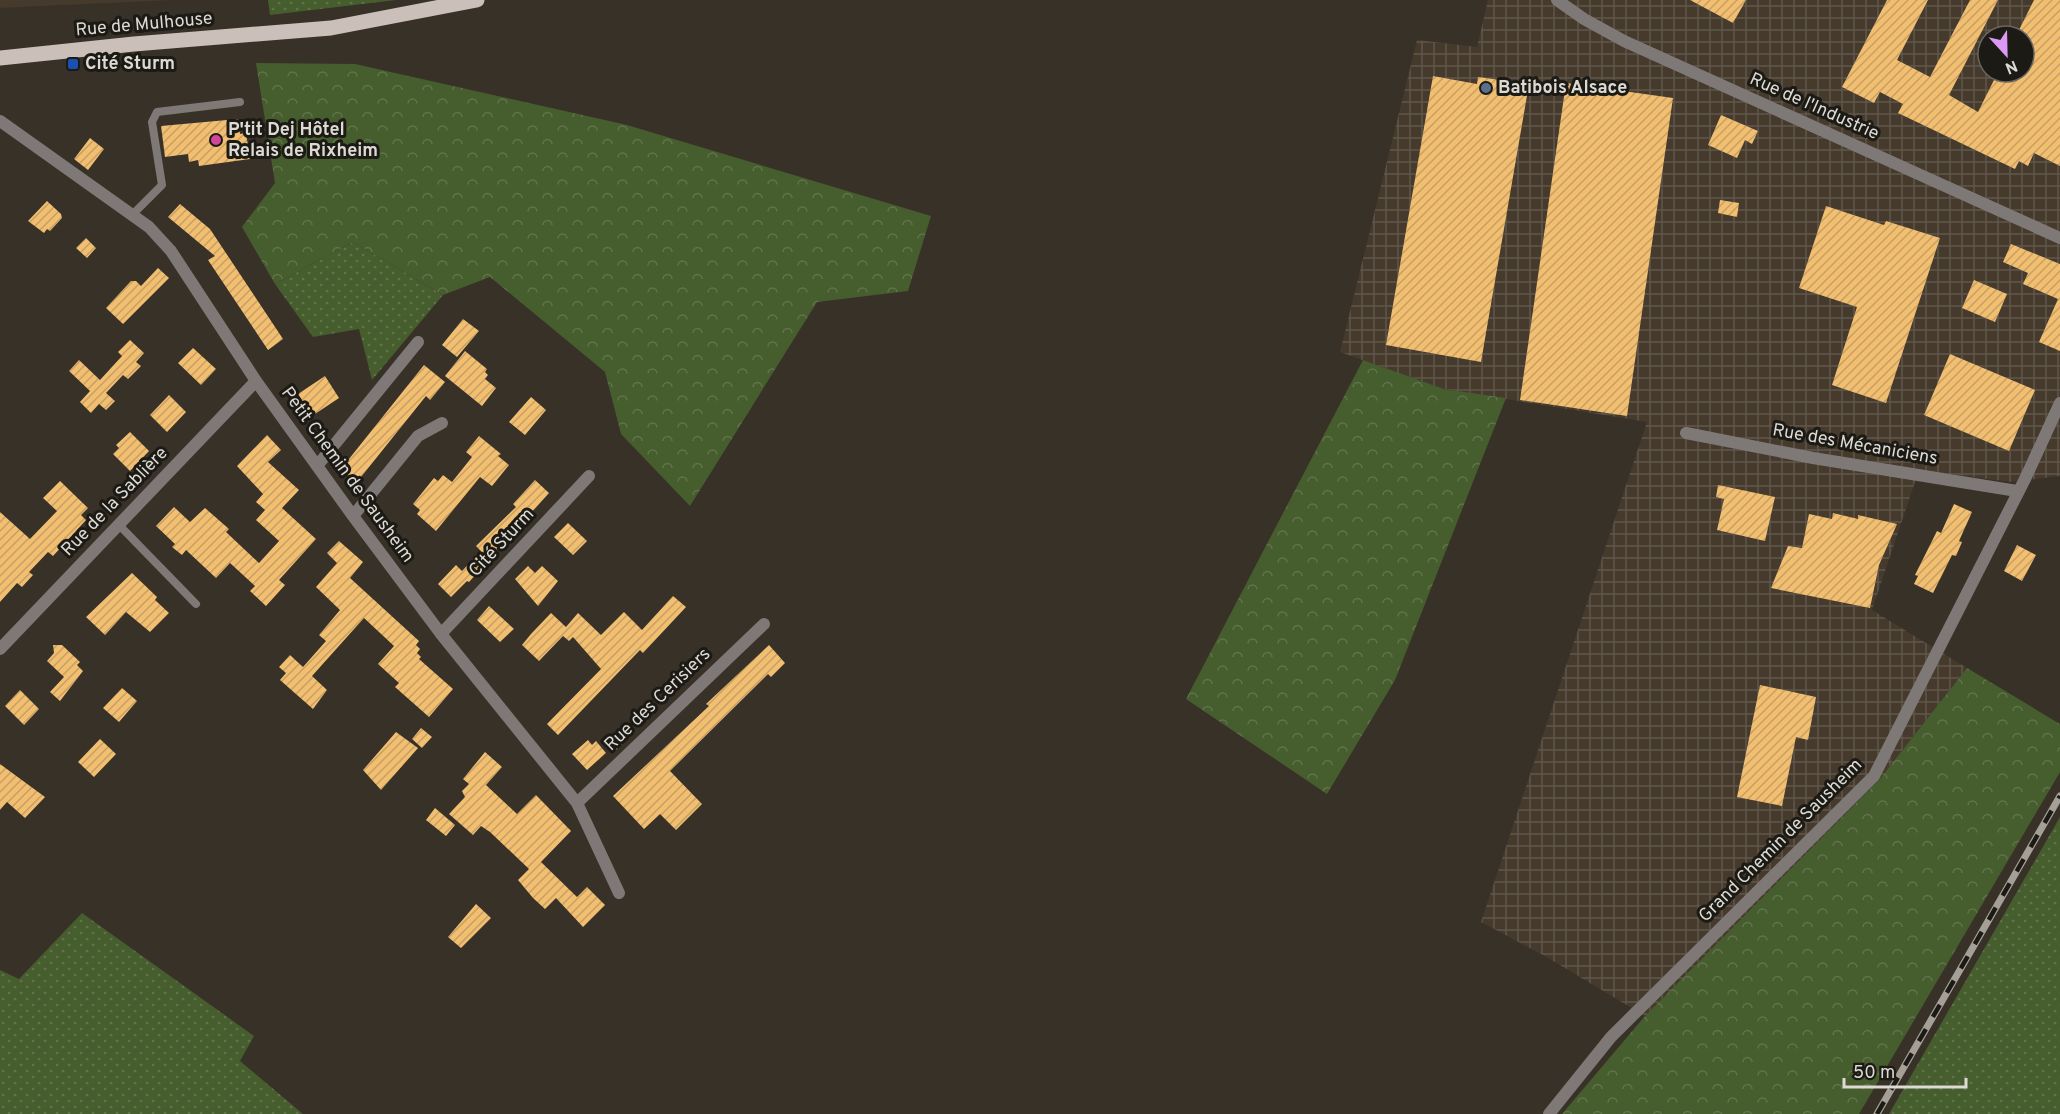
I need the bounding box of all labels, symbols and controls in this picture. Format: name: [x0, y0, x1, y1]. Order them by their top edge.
street label: Rue de Mulhouse: [74, 8, 214, 42]
north arrow: [1976, 24, 2036, 84]
place label: Cité Sturm: [85, 53, 175, 76]
text: N: [2002, 55, 2020, 77]
marker: Cité Sturm: [66, 57, 80, 71]
street label: Rue de l'Industrie: [1746, 68, 1882, 146]
place label: Batibois Alsace: [1498, 77, 1627, 100]
marker: Batibois Alsace: [1479, 81, 1493, 95]
place label: P'tit Dej Hôtel Relais de Rixheim: [228, 119, 378, 163]
marker: P'tit Dej Hôtel Relais de Rixheim: [209, 133, 223, 147]
street label: Petit Chemin de Sausheim: [275, 383, 419, 567]
street label: Rue des Mécaniciens: [1771, 419, 1939, 471]
street label: Rue de la Sablière: [57, 442, 173, 562]
street label: Cité Sturm: [464, 504, 540, 582]
street label: Rue des Cerisiers: [600, 643, 716, 757]
street label: Grand Chemin de Sausheim: [1694, 754, 1868, 928]
scale bar: [1844, 1051, 1966, 1089]
text: 50 m: [1853, 1062, 1895, 1085]

